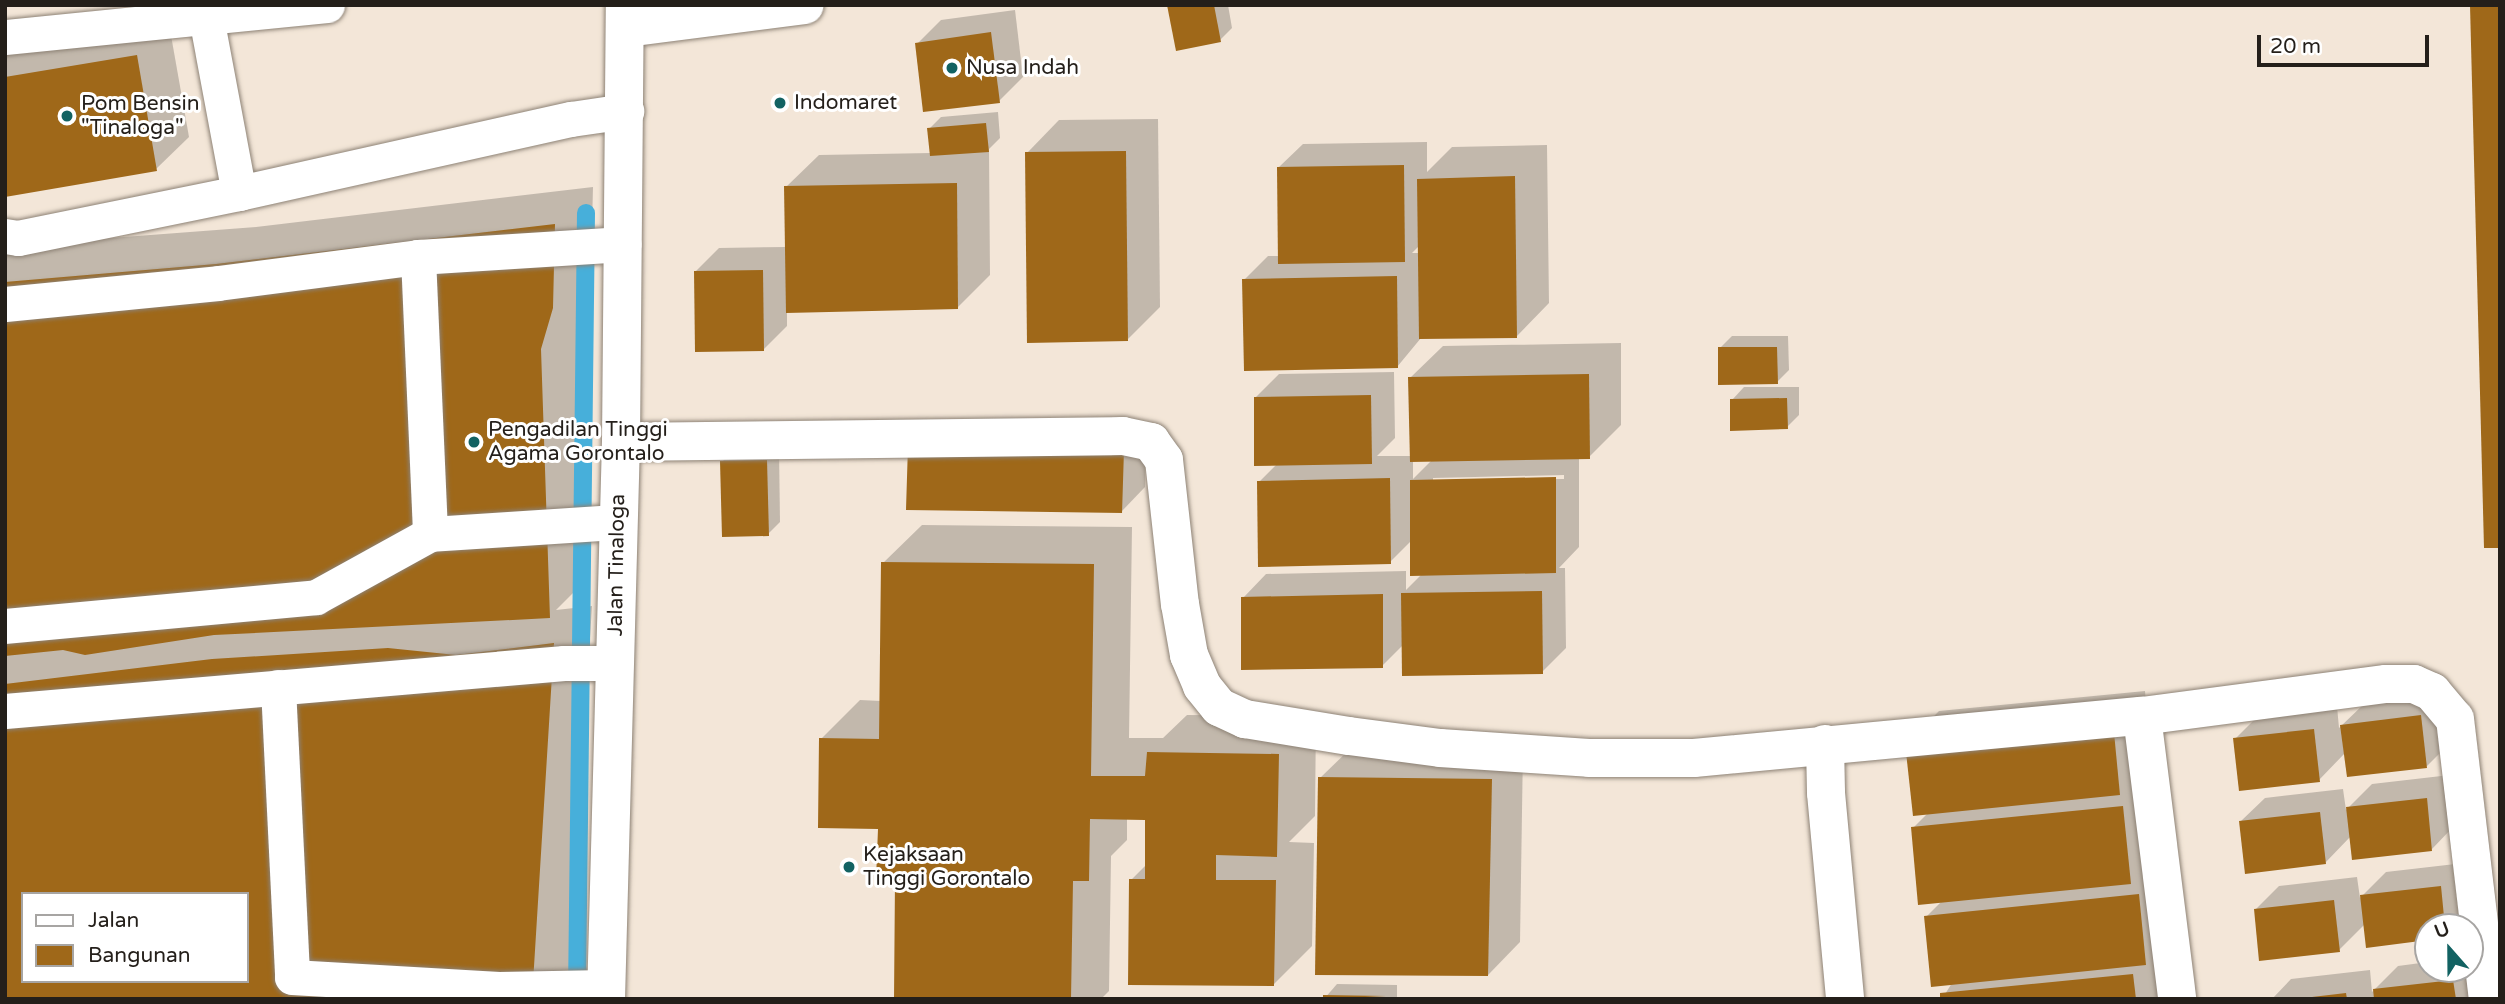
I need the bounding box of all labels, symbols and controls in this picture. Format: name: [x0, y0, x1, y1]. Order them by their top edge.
scale bar: [2260, 21, 2432, 65]
text: 20 m: [2270, 34, 2321, 59]
place label: Nusa Indah: [966, 55, 1079, 81]
marker: Nusa Indah: [944, 60, 960, 76]
place label: Indomaret: [794, 90, 897, 116]
place label: Pom Bensin "Tinaloga": [81, 91, 200, 141]
marker: Indomaret: [772, 95, 788, 111]
marker: Pom Bensin "Tinaloga": [59, 108, 75, 124]
place label: Pengadilan Tinggi Agama Gorontalo: [488, 417, 668, 467]
marker: Pengadilan Tinggi Agama Gorontalo: [466, 434, 482, 450]
street label: Jalan Tinaloga: [603, 494, 631, 636]
place label: Kejaksaan Tinggi Gorontalo: [863, 842, 1030, 892]
marker: Kejaksaan Tinggi Gorontalo: [841, 859, 857, 875]
legend: [21, 892, 248, 983]
text: Jalan: [88, 908, 139, 933]
north arrow: [2414, 913, 2484, 983]
text: U: [2432, 917, 2453, 943]
text: Bangunan: [88, 943, 191, 968]

